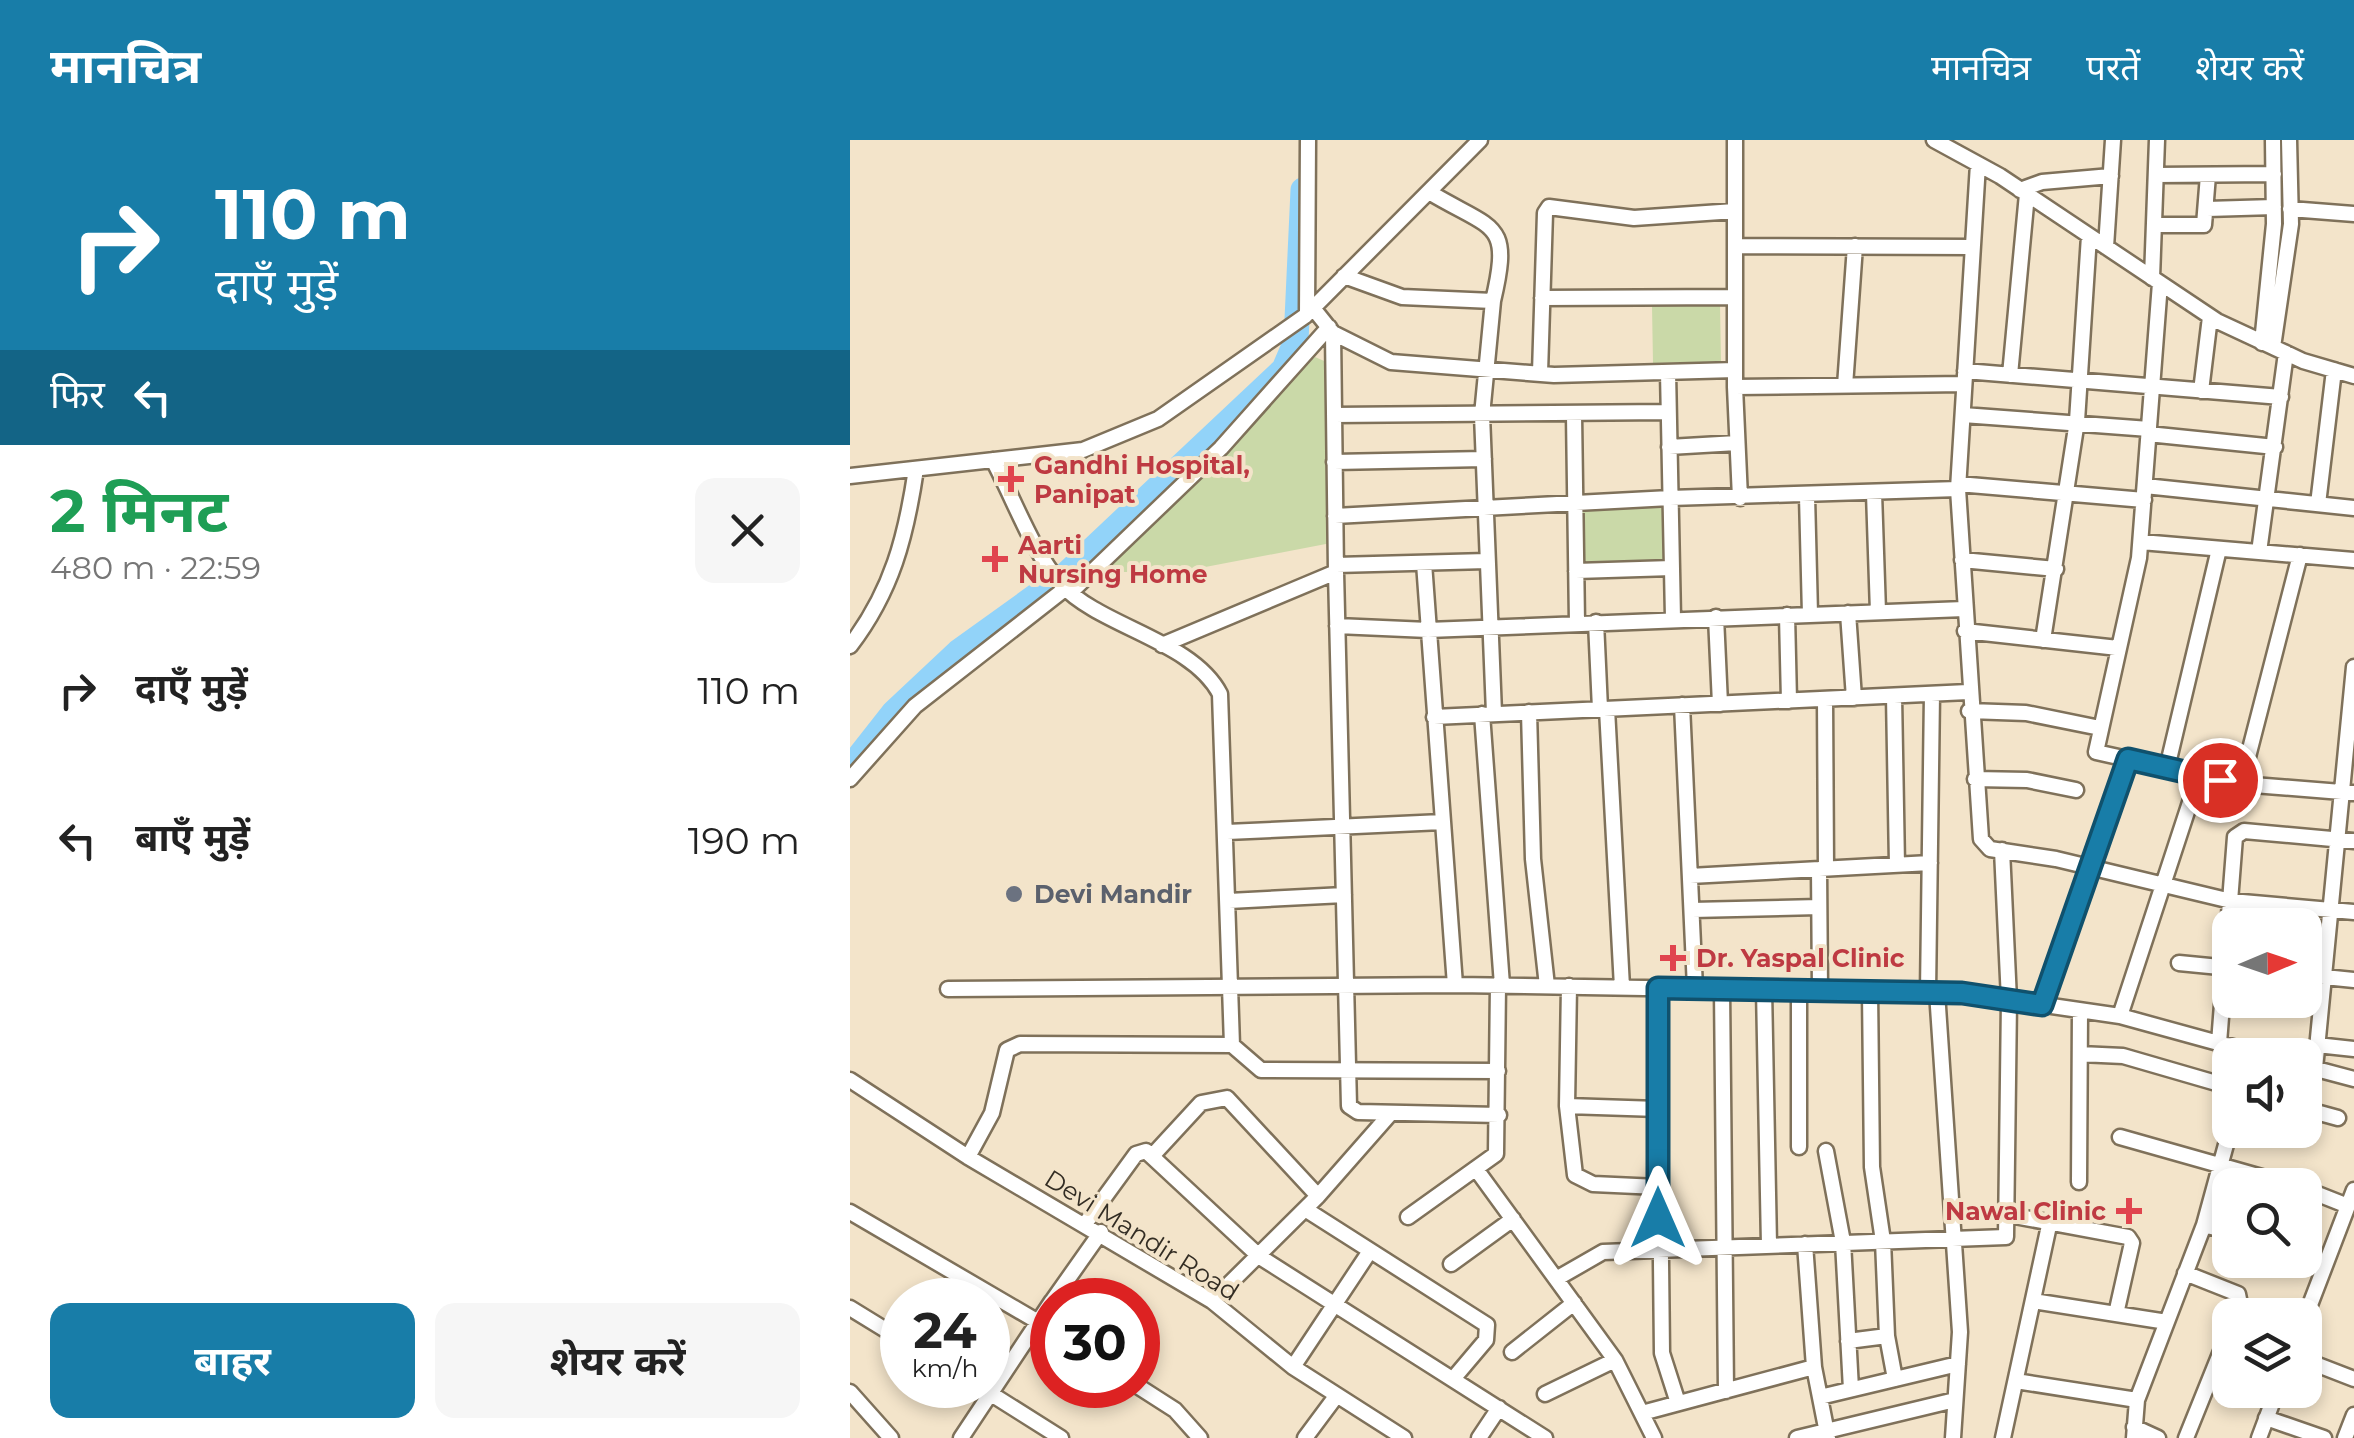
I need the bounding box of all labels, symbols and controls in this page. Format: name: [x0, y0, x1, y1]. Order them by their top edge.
text: मानचित्र: [50, 37, 201, 95]
text: मानचित्र: [1931, 46, 2031, 89]
text: परतें: [2086, 46, 2140, 89]
text: शेयर करें: [2195, 46, 2304, 89]
text: 110 m: [215, 171, 411, 257]
icon: right: [50, 180, 180, 310]
text: दाएँ मुड़ें: [215, 257, 338, 312]
icon: left: [125, 370, 180, 425]
text: फिर: [50, 371, 105, 418]
place label: Gandhi Hospital, Panipat: [1034, 450, 1250, 509]
marker: Gandhi Hospital, Panipat: [998, 466, 1024, 492]
text: 2 मिनट: [50, 474, 228, 547]
button: close: [695, 478, 800, 583]
place label: Aarti Nursing Home: [1017, 530, 1208, 589]
marker: Aarti Nursing Home: [982, 546, 1008, 572]
text: 480 m · 22:59: [50, 548, 261, 587]
icon: right: [50, 663, 105, 718]
text: दाएँ मुड़ें: [135, 664, 248, 711]
text: 110 m: [697, 667, 800, 714]
pin: [2178, 738, 2263, 823]
icon: arrive: [2193, 753, 2248, 808]
icon: left: [50, 813, 105, 868]
text: बाएँ मुड़ें: [135, 814, 250, 861]
text: 190 m: [688, 817, 800, 864]
place label: Devi Mandir: [1034, 879, 1192, 909]
marker: Devi Mandir: [1003, 883, 1025, 905]
north arrow: [2212, 908, 2322, 1018]
map controls: [2212, 908, 2322, 1408]
place label: Dr. Yaspal Clinic: [1696, 943, 1905, 973]
marker: Dr. Yaspal Clinic: [1660, 945, 1686, 971]
button: sound: [2212, 1038, 2322, 1148]
street label: Devi Mandir Road: [1039, 1163, 1245, 1307]
position arrow: [1606, 1166, 1710, 1270]
button: search: [2212, 1168, 2322, 1278]
place label: Nawal Clinic: [1945, 1196, 2106, 1226]
marker: Nawal Clinic: [2116, 1198, 2142, 1224]
speed limit sign: 30: [1030, 1278, 1160, 1408]
button: layers: [2212, 1298, 2322, 1408]
text: 24: [913, 1300, 977, 1361]
button: बाहर: [50, 1303, 415, 1418]
button: शेयर करें: [435, 1303, 800, 1418]
text: km/h: [912, 1353, 978, 1383]

